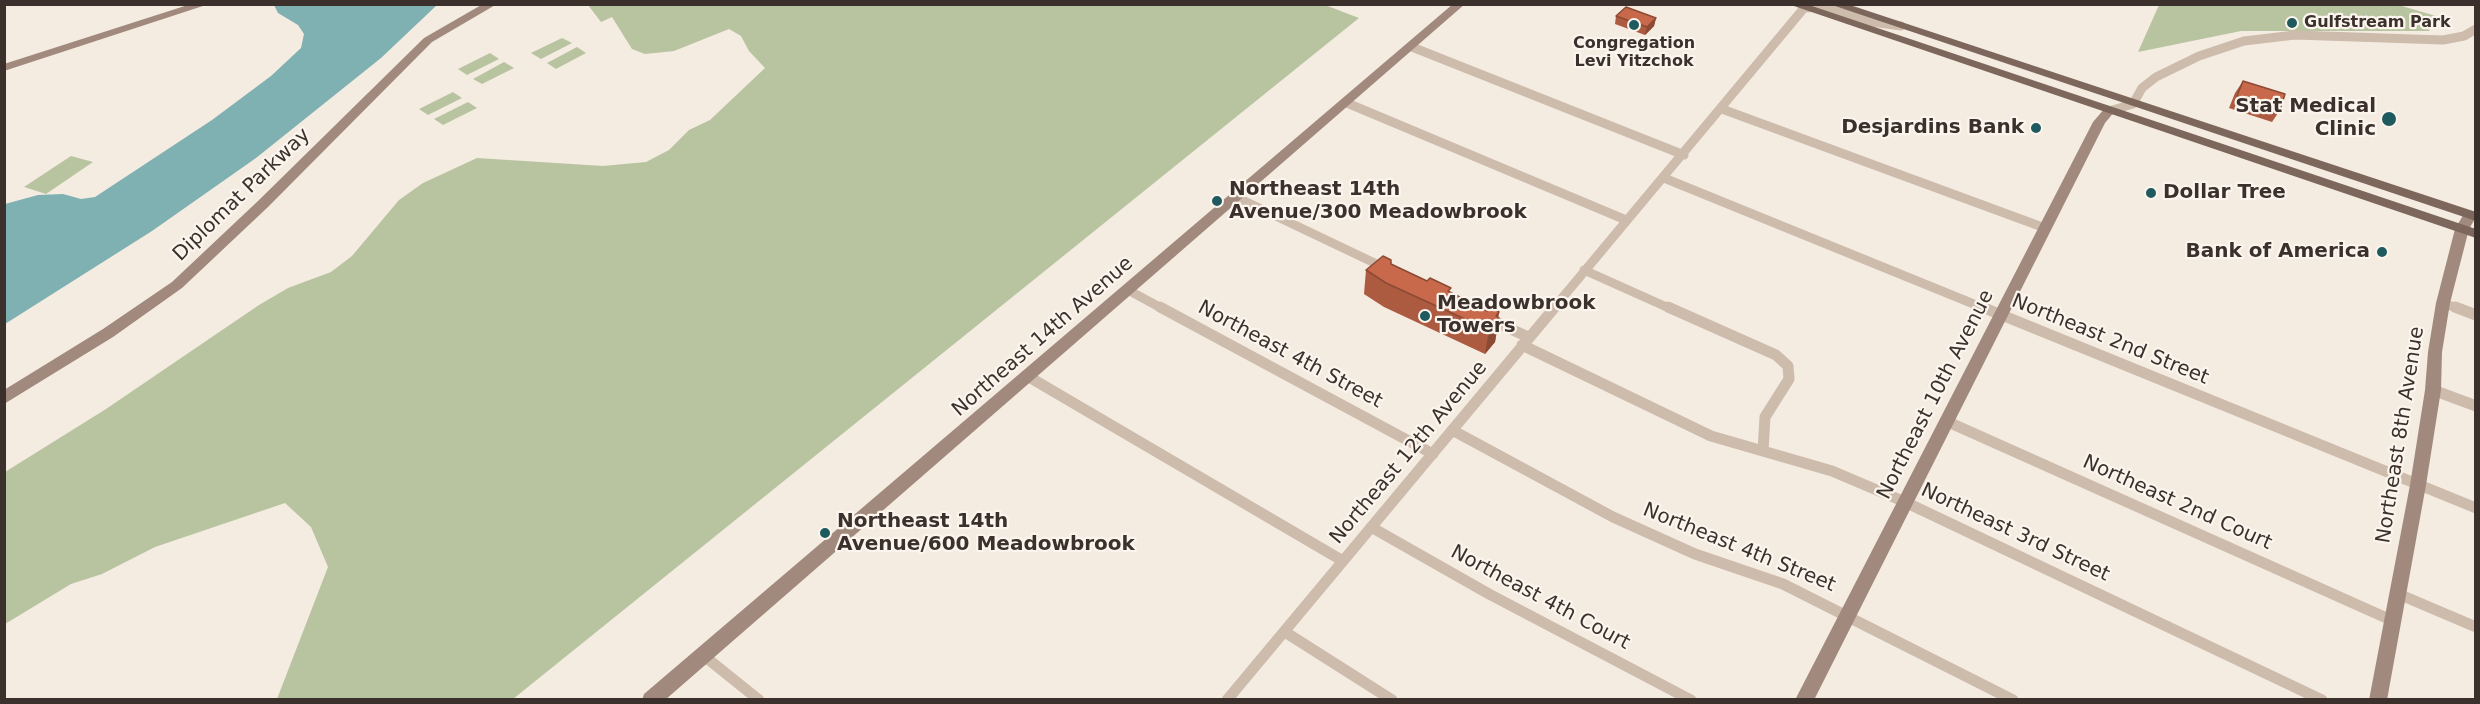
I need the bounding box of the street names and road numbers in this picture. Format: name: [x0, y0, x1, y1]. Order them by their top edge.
street label: Diplomat Parkway: [169, 123, 315, 267]
street label: Northeast 14th Avenue: [948, 252, 1138, 422]
street label: Northeast 10th Avenue: [1873, 286, 1999, 504]
street label: Northeast 2nd Street: [2008, 289, 2212, 391]
street label: Northeast 4th Street: [1194, 296, 1386, 414]
street label: Northeast 8th Avenue: [2372, 325, 2430, 545]
street label: Northeast 12th Avenue: [1325, 357, 1493, 549]
street label: Northeast 2nd Court: [2079, 450, 2275, 556]
street label: Northeast 3rd Street: [1917, 479, 2113, 587]
street label: Northeast 4th Street: [1639, 498, 1839, 598]
street label: Northeast 4th Court: [1446, 541, 1634, 655]

